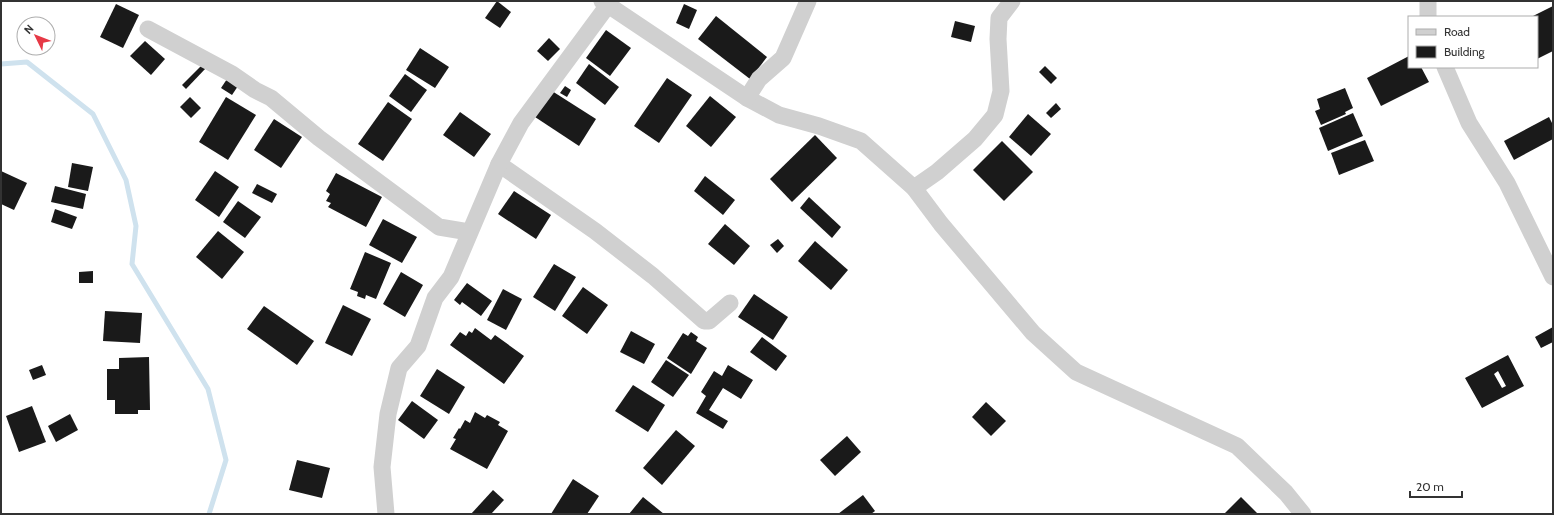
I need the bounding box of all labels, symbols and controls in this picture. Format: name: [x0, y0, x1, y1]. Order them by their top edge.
north arrow: [16, 16, 56, 56]
legend: [1408, 16, 1538, 68]
text: N: [21, 22, 36, 37]
text: Road: [1444, 24, 1470, 39]
text: Building: [1444, 44, 1486, 59]
scale bar: [1410, 473, 1462, 499]
text: 20 m: [1416, 479, 1444, 494]

